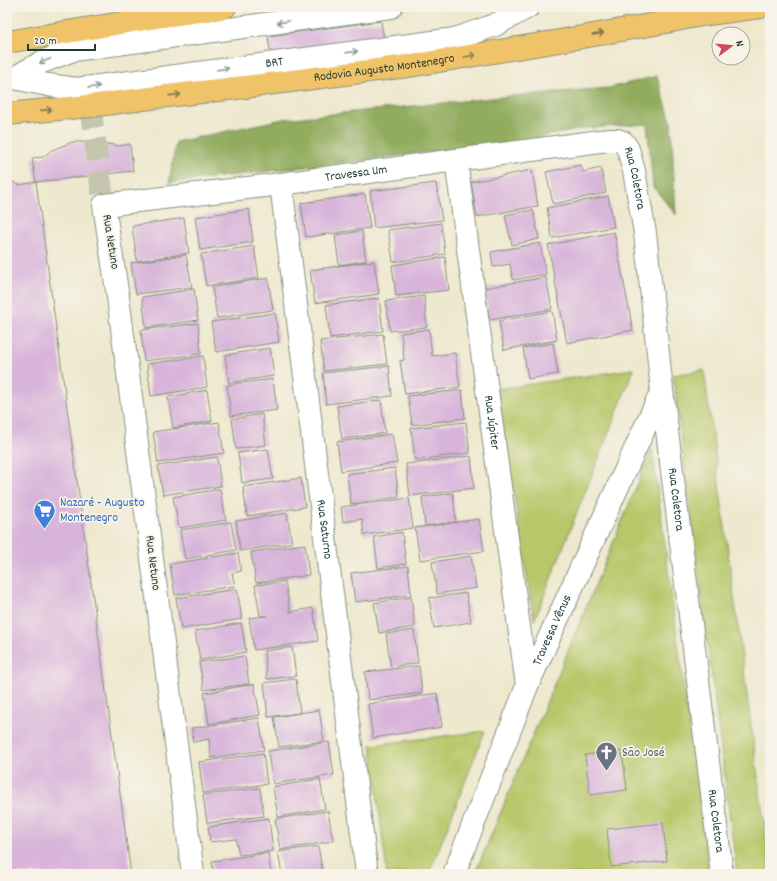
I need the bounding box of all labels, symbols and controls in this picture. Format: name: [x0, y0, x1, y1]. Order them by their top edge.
one-way arrow: [277, 18, 290, 26]
scale bar: [28, 26, 95, 52]
north arrow: [711, 26, 751, 66]
one-way arrow: [592, 30, 605, 38]
text: 20 m: [34, 33, 57, 50]
text: N: [730, 39, 747, 49]
street label: Rodovia Augusto Montenegro: [313, 49, 456, 88]
one-way arrow: [345, 49, 358, 56]
one-way arrow: [463, 51, 476, 59]
street label: BRT: [264, 52, 284, 73]
one-way arrow: [39, 58, 51, 66]
one-way arrow: [216, 66, 229, 73]
one-way arrow: [87, 83, 100, 90]
one-way arrow: [168, 91, 181, 99]
one-way arrow: [39, 106, 52, 114]
street label: Rua Coletora: [618, 145, 650, 212]
street label: Travessa Um: [324, 160, 388, 187]
street label: Rua Netuno: [96, 213, 124, 271]
street label: Rua Júpiter: [478, 394, 505, 451]
street label: Rua Coletora: [662, 467, 689, 533]
place label: Nazaré - Augusto Montenegro: [60, 494, 145, 528]
supermarket icon: Nazaré - Augusto Montenegro: [32, 497, 58, 530]
street label: Rua Saturno: [311, 498, 337, 560]
street label: Rua Netuno: [139, 534, 165, 592]
street label: Travessa Vênus: [528, 592, 577, 669]
church icon: São José: [593, 740, 619, 773]
place label: São José: [622, 744, 665, 763]
street label: Rua Coletora: [702, 788, 729, 855]

